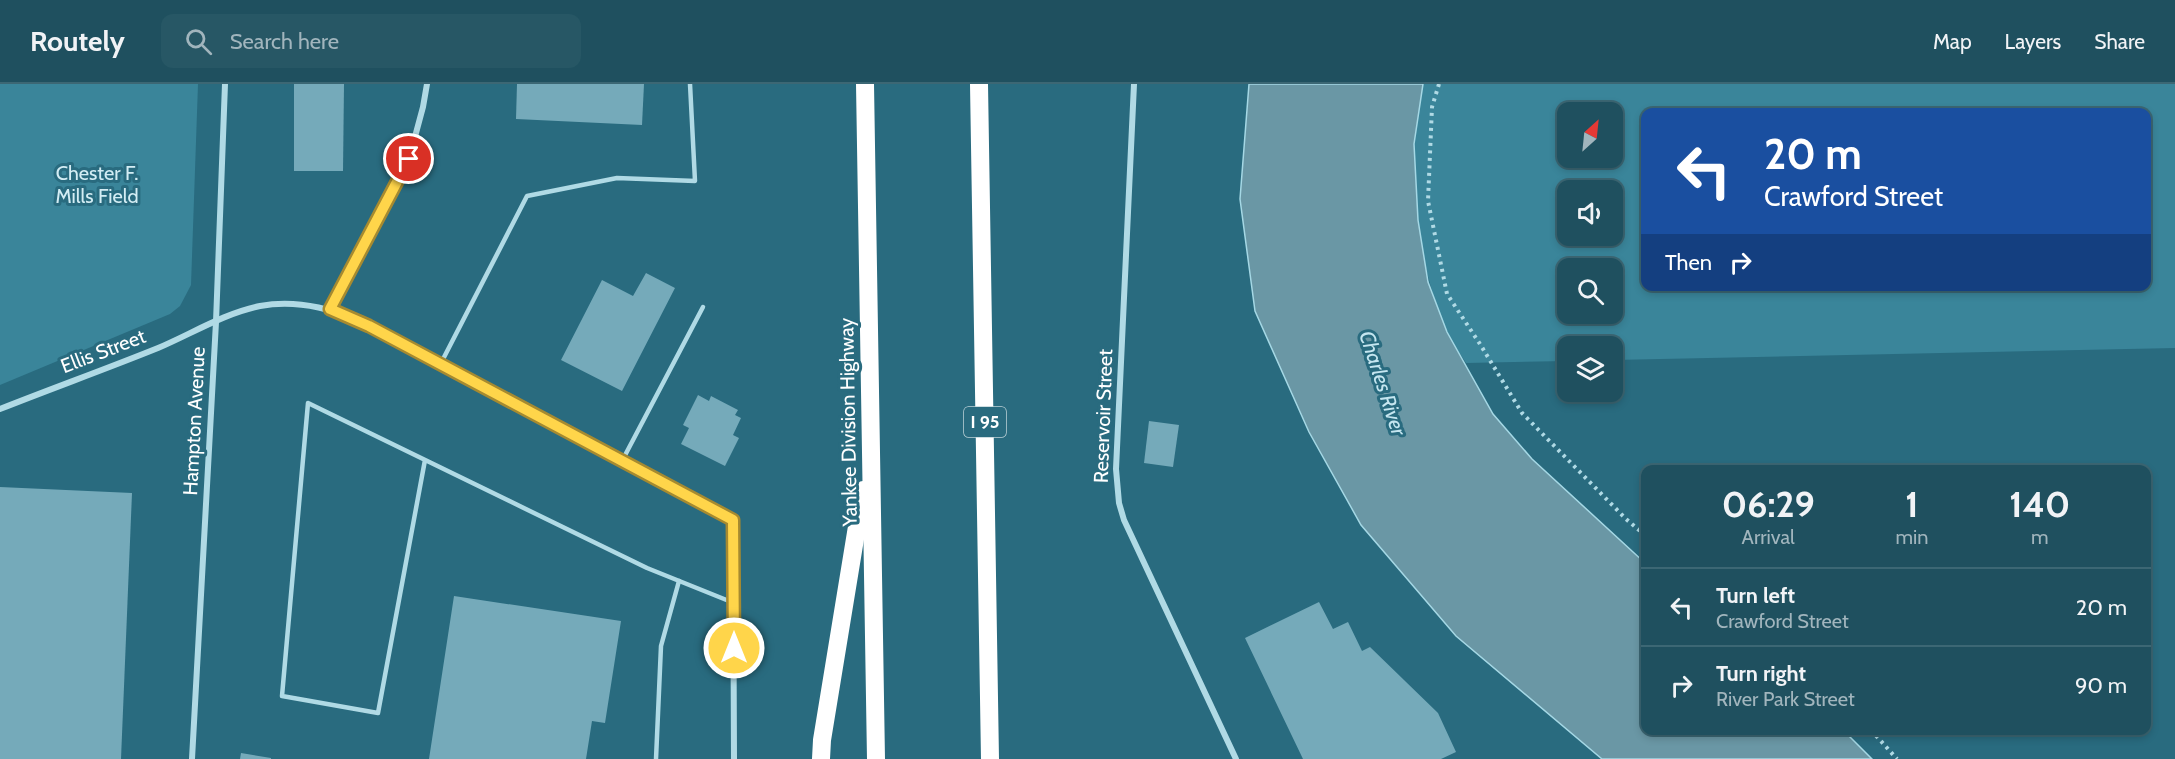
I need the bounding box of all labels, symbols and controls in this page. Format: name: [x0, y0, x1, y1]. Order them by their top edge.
search box: [161, 14, 581, 68]
text: Routely: [30, 24, 125, 58]
icon: search: [182, 25, 215, 58]
text: Search here: [230, 28, 339, 55]
text: Map: [1933, 29, 1972, 54]
text: Layers: [2005, 29, 2061, 54]
text: Share: [2094, 29, 2145, 54]
north arrow: [1557, 102, 1623, 168]
map controls: [1557, 102, 1623, 402]
text: 20 m: [1764, 128, 1862, 180]
icon: left: [1665, 132, 1743, 210]
pin: [383, 133, 434, 184]
icon: arrive: [392, 142, 425, 175]
park label: Chester F. Mills Field: [55, 161, 139, 208]
button: sound: [1557, 180, 1623, 246]
text: Crawford Street: [1764, 180, 1943, 213]
icon: right: [1724, 246, 1757, 279]
text: Then: [1665, 249, 1712, 276]
button: search: [1557, 258, 1623, 324]
street label: Yankee Division Highway: [834, 317, 862, 528]
street label: Ellis Street: [57, 324, 149, 378]
water label: Charles River: [1354, 328, 1412, 440]
button: layers: [1557, 336, 1623, 402]
street label: Hampton Avenue: [178, 346, 210, 496]
street label: Reservoir Street: [1089, 348, 1117, 483]
road number: I 95: [964, 407, 1006, 437]
text: 06:29: [1722, 482, 1815, 526]
text: 1: [1905, 482, 1919, 526]
text: 140: [2009, 482, 2070, 526]
text: Arrival: [1742, 525, 1795, 549]
text: min: [1895, 525, 1928, 549]
text: m: [2031, 525, 2048, 549]
text: Turn left: [1716, 582, 1795, 609]
icon: left: [1665, 591, 1698, 624]
text: 20 m: [2076, 594, 2127, 621]
text: Crawford Street: [1716, 609, 1849, 633]
position arrow: [702, 616, 766, 680]
text: Turn right: [1716, 660, 1806, 687]
icon: right: [1665, 669, 1698, 702]
text: 90 m: [2075, 672, 2127, 699]
text: River Park Street: [1716, 687, 1855, 711]

